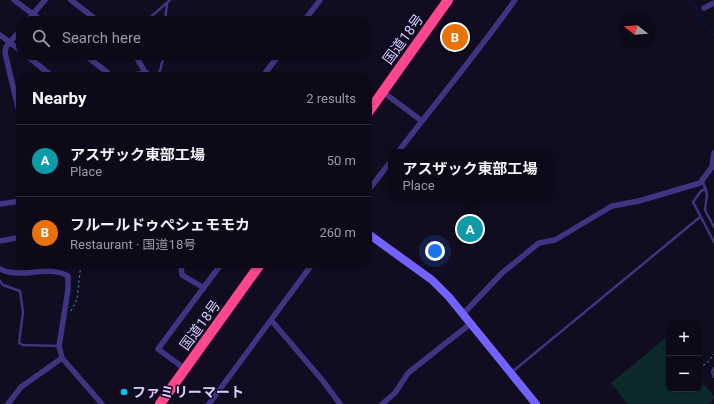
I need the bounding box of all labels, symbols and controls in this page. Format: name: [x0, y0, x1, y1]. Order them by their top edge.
street label: 国道18号: [380, 11, 426, 67]
north arrow: [618, 12, 654, 48]
search box: [16, 16, 372, 60]
pin: B: [442, 22, 468, 52]
icon: search: [30, 27, 52, 49]
text: Search here: [62, 29, 141, 47]
text: Nearby: [32, 88, 87, 108]
text: 2 results: [306, 91, 356, 106]
text: アスザック東部工場: [70, 146, 205, 164]
popup: [388, 149, 552, 201]
text: A: [41, 153, 49, 168]
text: 50 m: [327, 153, 356, 168]
text: アスザック東部工場: [402, 160, 538, 178]
text: Place: [70, 164, 102, 179]
text: Place: [402, 178, 435, 193]
pin: A: [457, 214, 483, 244]
text: フルールドゥぺシェモモカ: [70, 216, 250, 234]
text: B: [41, 225, 49, 240]
text: 260 m: [319, 225, 356, 240]
text: Restaurant · 国道18号: [70, 237, 196, 252]
your location: [425, 241, 445, 261]
street label: 国道18号: [177, 297, 223, 353]
map controls: [666, 320, 702, 392]
button: +: [666, 320, 702, 356]
button: −: [666, 356, 702, 392]
place label: ファミリーマート: [132, 384, 244, 400]
marker: ファミリーマート: [119, 387, 129, 397]

